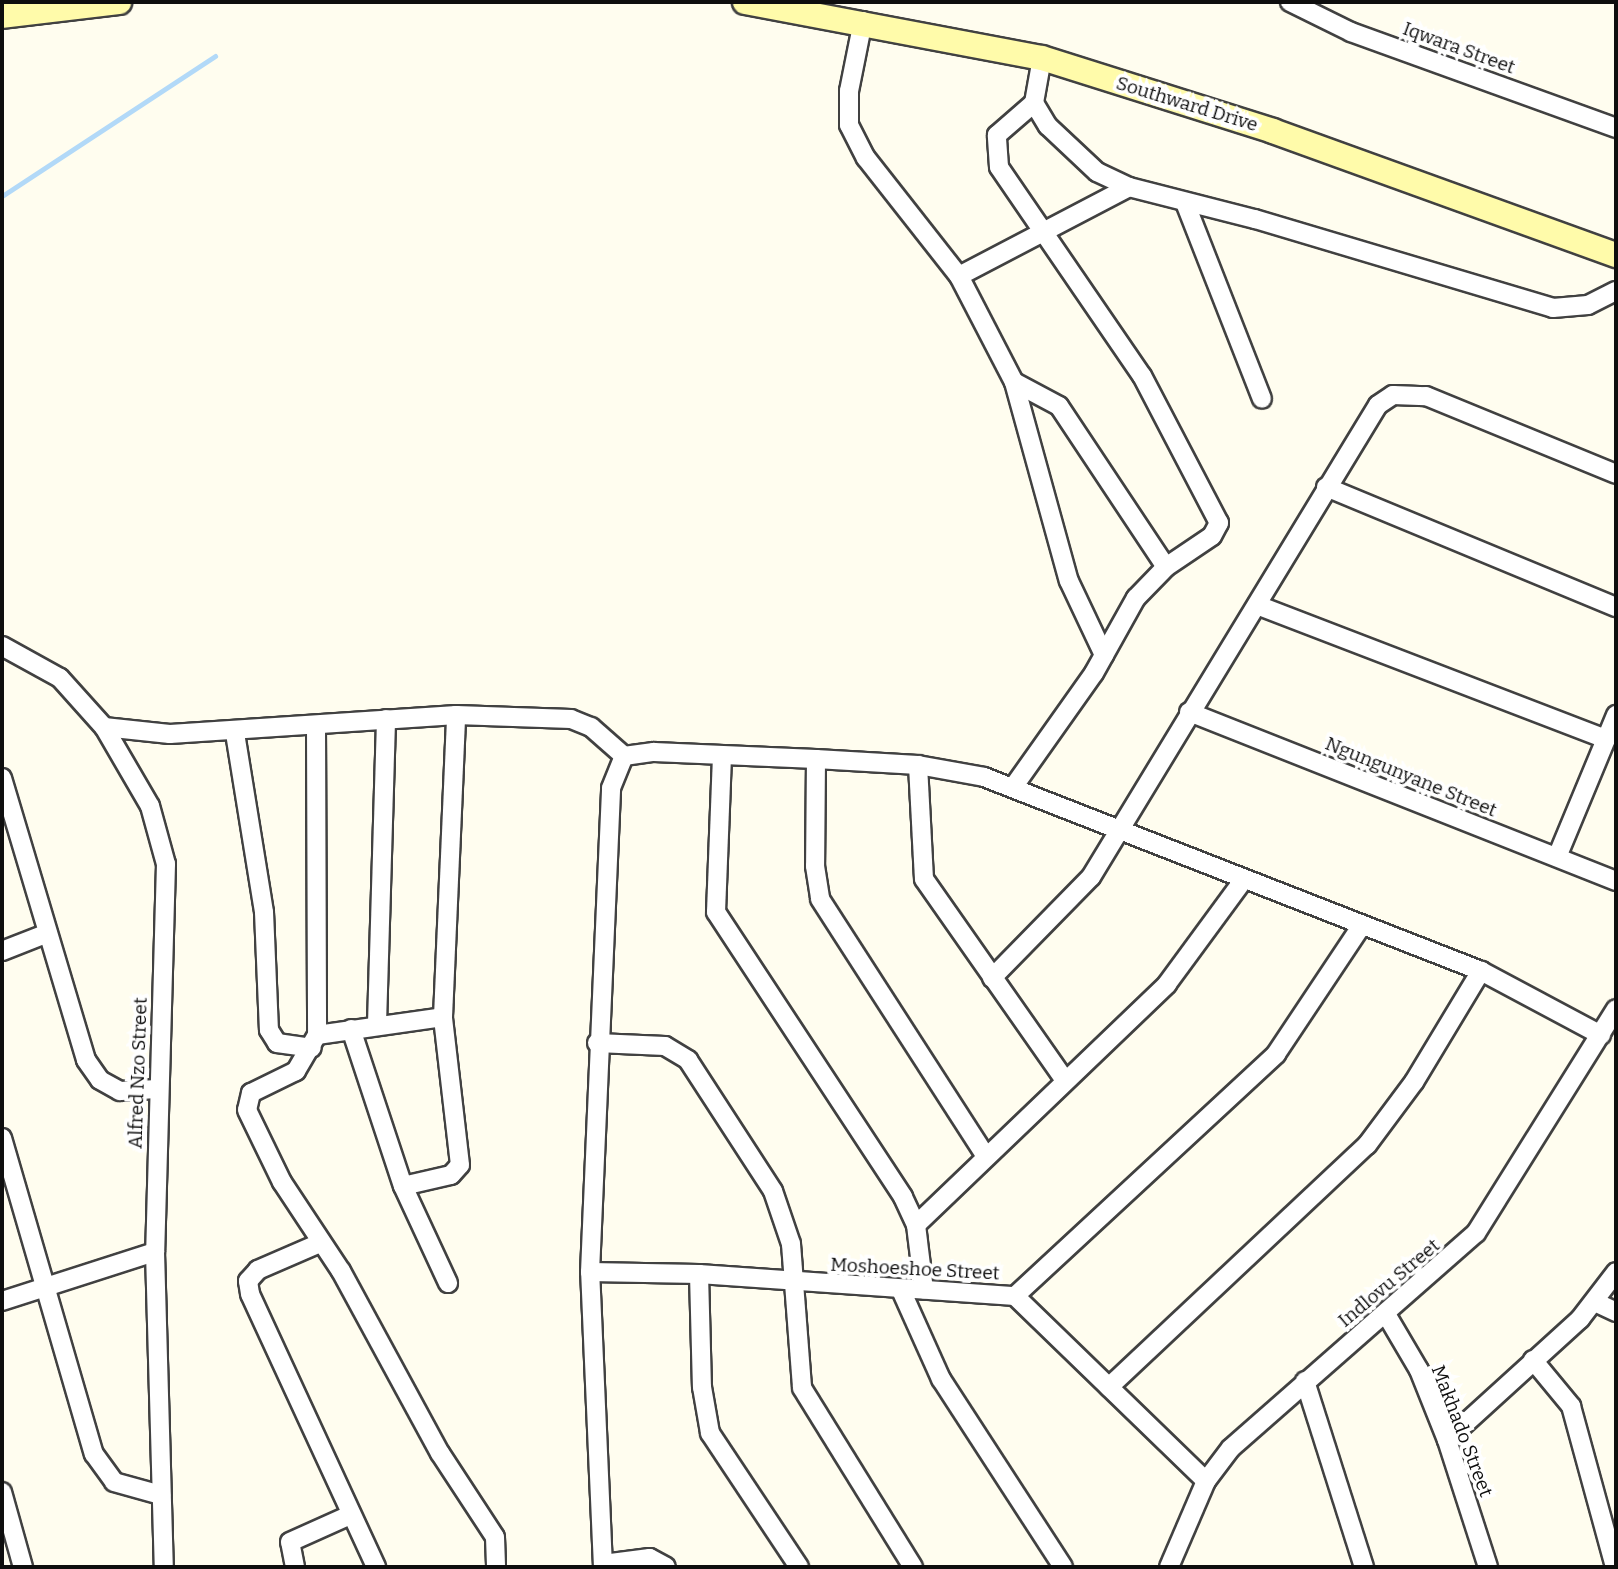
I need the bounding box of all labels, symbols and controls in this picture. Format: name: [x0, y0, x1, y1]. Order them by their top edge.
street label: Iqwara Street: [1400, 17, 1518, 79]
street label: Southward Drive: [1113, 72, 1261, 136]
street label: Ngungunyane Street: [1322, 732, 1500, 822]
street label: Alfred Nzo Street: [124, 997, 152, 1149]
street label: Indlovu Street: [1334, 1234, 1444, 1332]
street label: Moshoeshoe Street: [830, 1253, 1000, 1285]
street label: Makhado Street: [1426, 1362, 1498, 1500]

